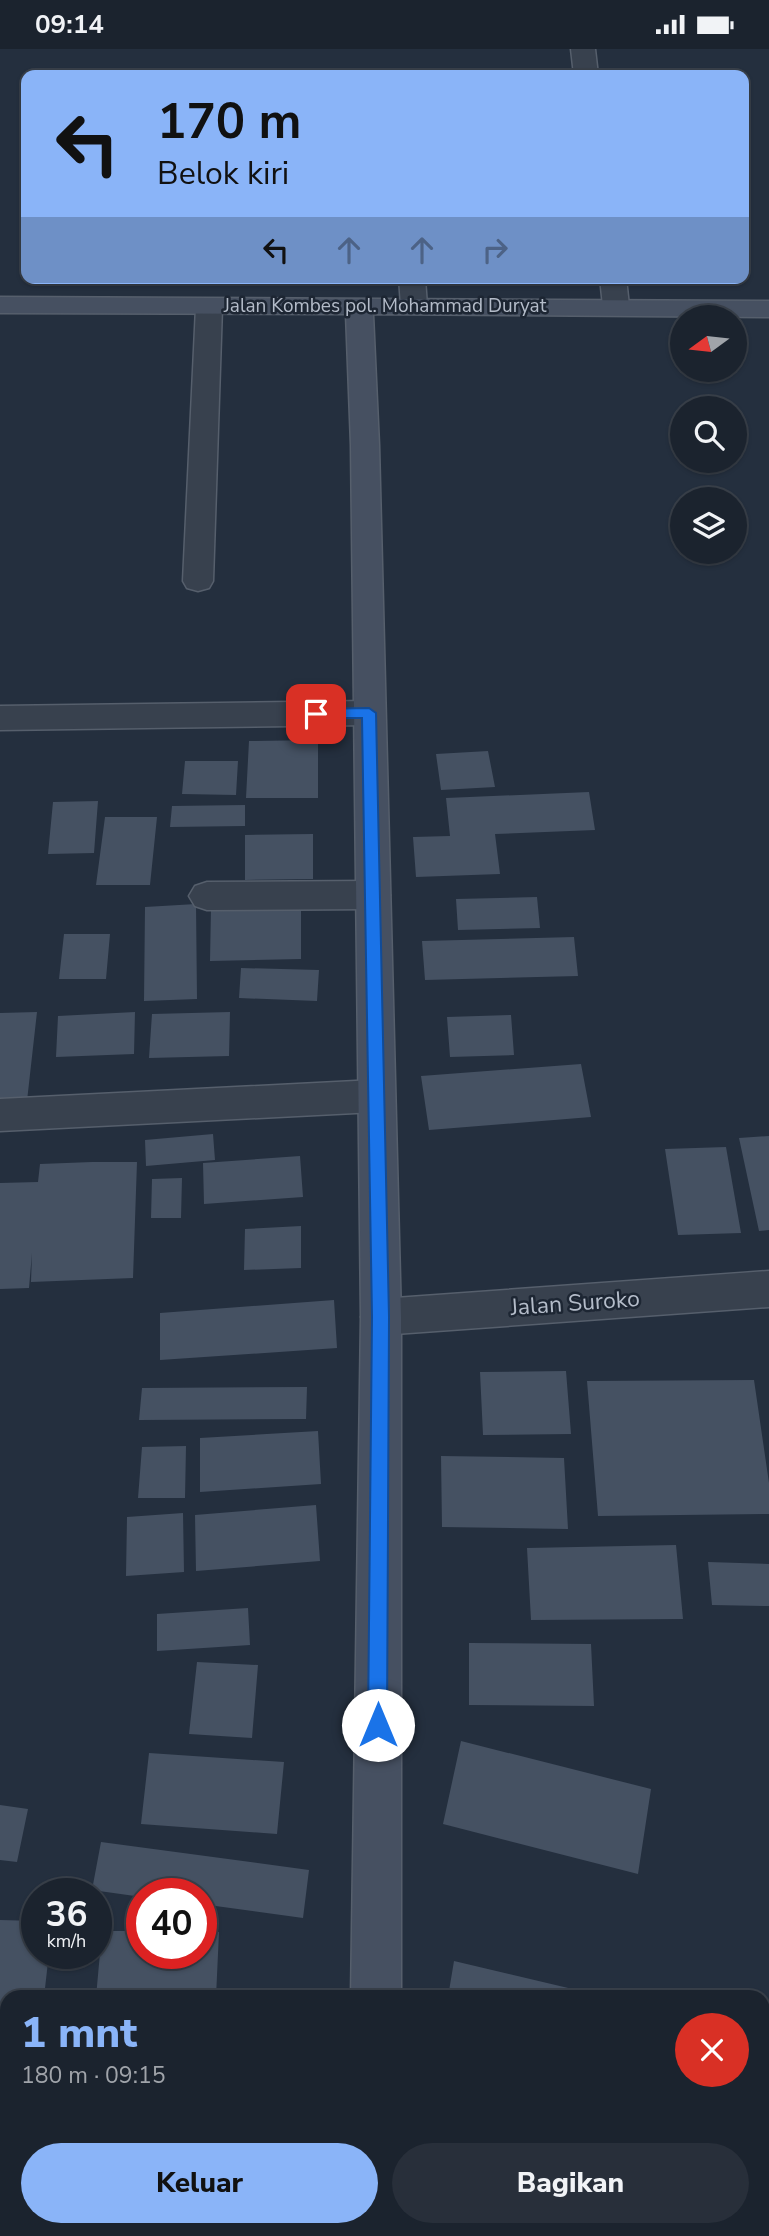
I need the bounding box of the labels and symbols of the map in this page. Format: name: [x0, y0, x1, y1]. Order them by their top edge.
street label: Jalan Kombes pol. Mohammad Duryat: [223, 293, 547, 319]
north arrow: [670, 305, 747, 381]
pin: [286, 684, 346, 744]
street label: Jalan Suroko: [508, 1283, 641, 1323]
position arrow: [341, 1688, 415, 1762]
speed limit sign: 40: [126, 1878, 217, 1969]

